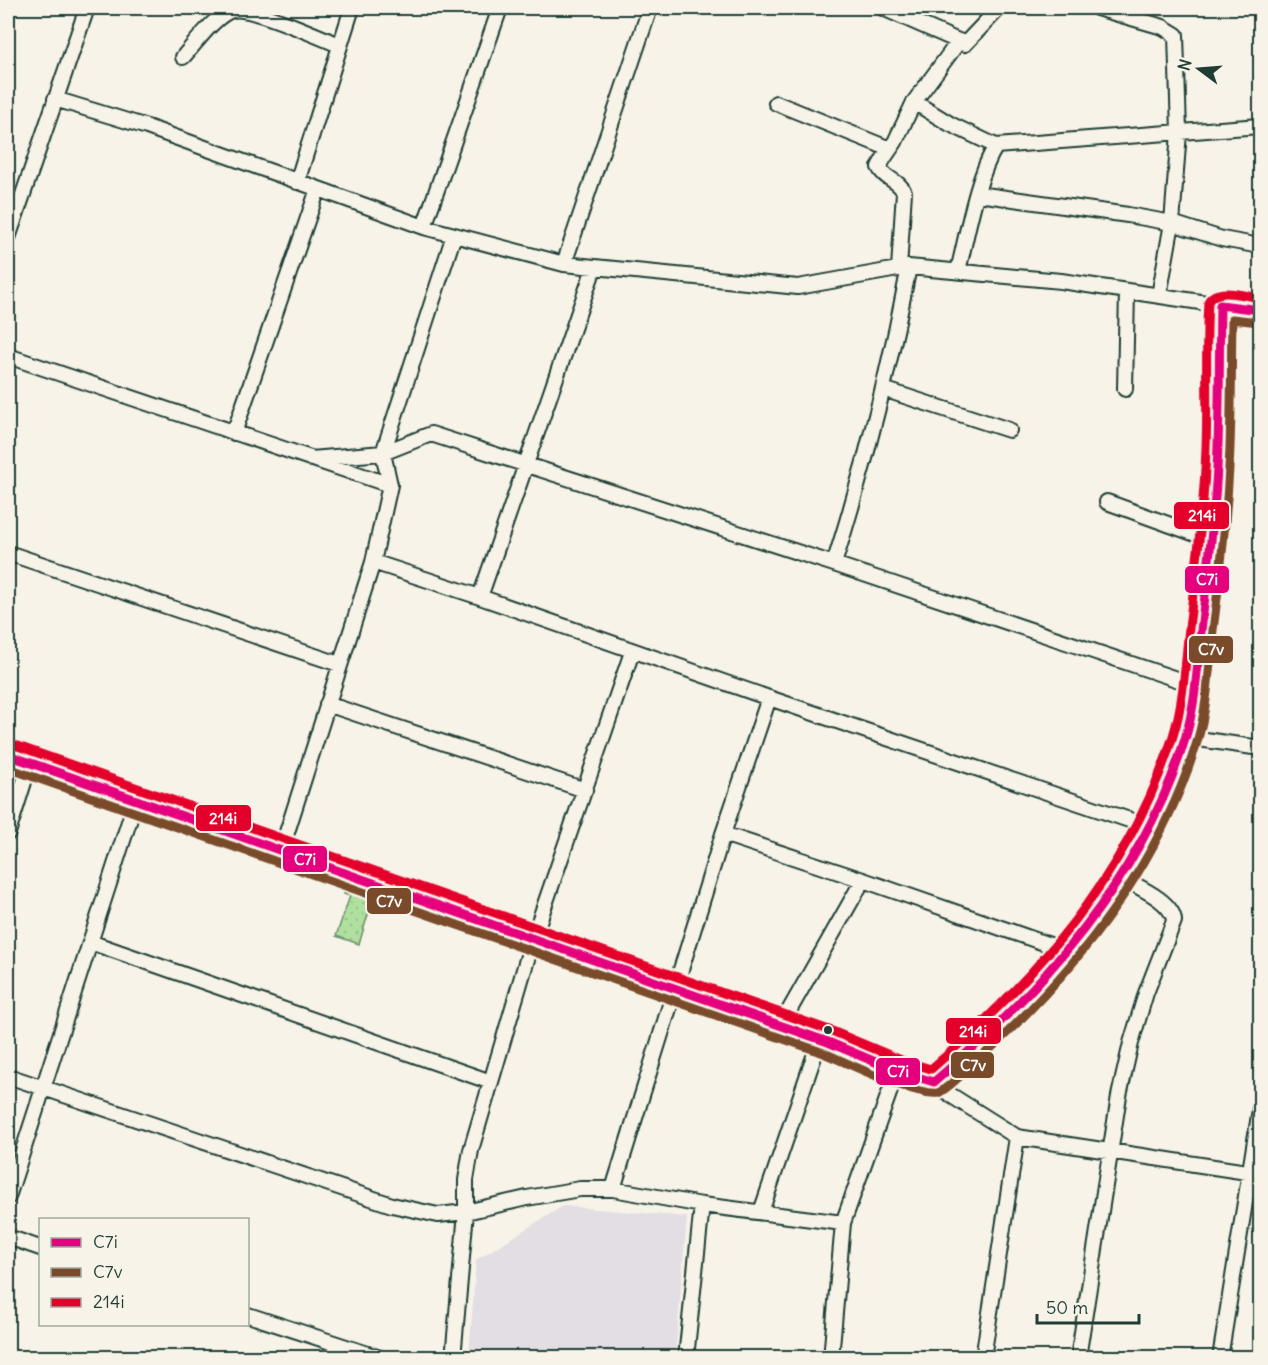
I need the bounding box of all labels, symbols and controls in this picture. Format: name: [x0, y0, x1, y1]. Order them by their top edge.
north arrow: [1169, 39, 1229, 99]
text: N: [1173, 57, 1196, 73]
line badge: 214i: [1173, 501, 1230, 530]
text: 214i: [1188, 505, 1216, 525]
line badge: C7i: [1184, 565, 1230, 594]
text: C7i: [1196, 569, 1218, 589]
line badge: C7v: [1188, 635, 1234, 664]
text: C7v: [1198, 639, 1224, 659]
line badge: 214i: [195, 804, 252, 832]
text: 214i: [209, 808, 237, 828]
line badge: C7i: [282, 845, 328, 873]
text: C7i: [294, 849, 316, 869]
line badge: C7v: [366, 887, 412, 915]
text: C7v: [376, 891, 402, 911]
line badge: 214i: [945, 1017, 1002, 1045]
text: 214i: [959, 1021, 987, 1041]
unlabelled marker: [822, 1024, 834, 1036]
line badge: C7v: [950, 1051, 995, 1079]
text: C7v: [960, 1055, 986, 1075]
line badge: C7i: [875, 1057, 921, 1086]
text: C7i: [887, 1061, 909, 1081]
legend: [39, 1218, 249, 1326]
text: C7i: [93, 1230, 118, 1253]
text: C7v: [93, 1260, 123, 1283]
scale bar: [1037, 1287, 1139, 1325]
text: 214i: [93, 1290, 124, 1313]
text: 50 m: [1046, 1296, 1088, 1319]

